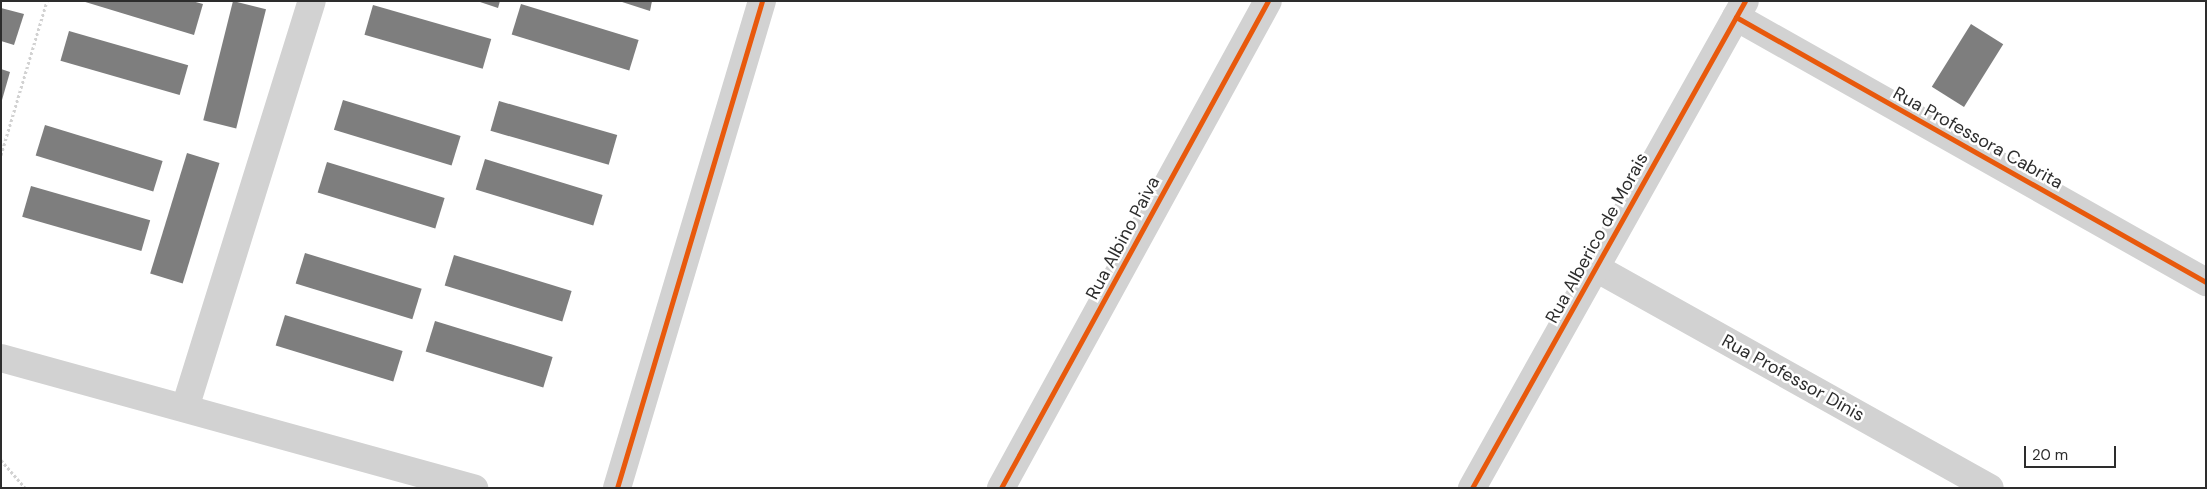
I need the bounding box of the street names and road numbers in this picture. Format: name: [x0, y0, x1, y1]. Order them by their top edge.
street label: Rua Professora Cabrita: [1889, 82, 2067, 194]
street label: Rua Alberico de Morais: [1541, 149, 1653, 327]
street label: Rua Albino Paiva: [1082, 173, 1164, 303]
street label: Rua Professor Dinis: [1718, 330, 1868, 426]

